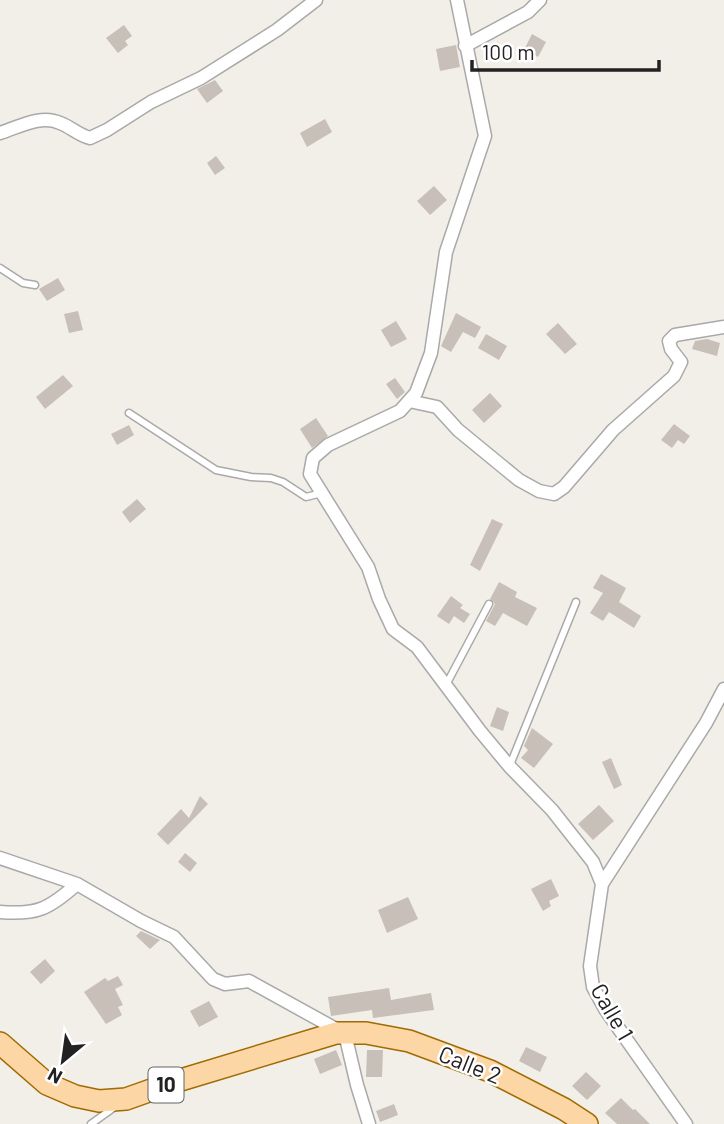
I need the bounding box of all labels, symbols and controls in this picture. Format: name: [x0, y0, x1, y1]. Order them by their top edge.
scale bar: [472, 28, 659, 72]
text: 100 m: [482, 39, 535, 64]
street label: Calle 1: [585, 978, 640, 1045]
north arrow: [28, 1026, 98, 1096]
street label: Calle 2: [435, 1039, 506, 1089]
text: N: [43, 1063, 66, 1089]
road number: 10: [148, 1068, 184, 1102]

